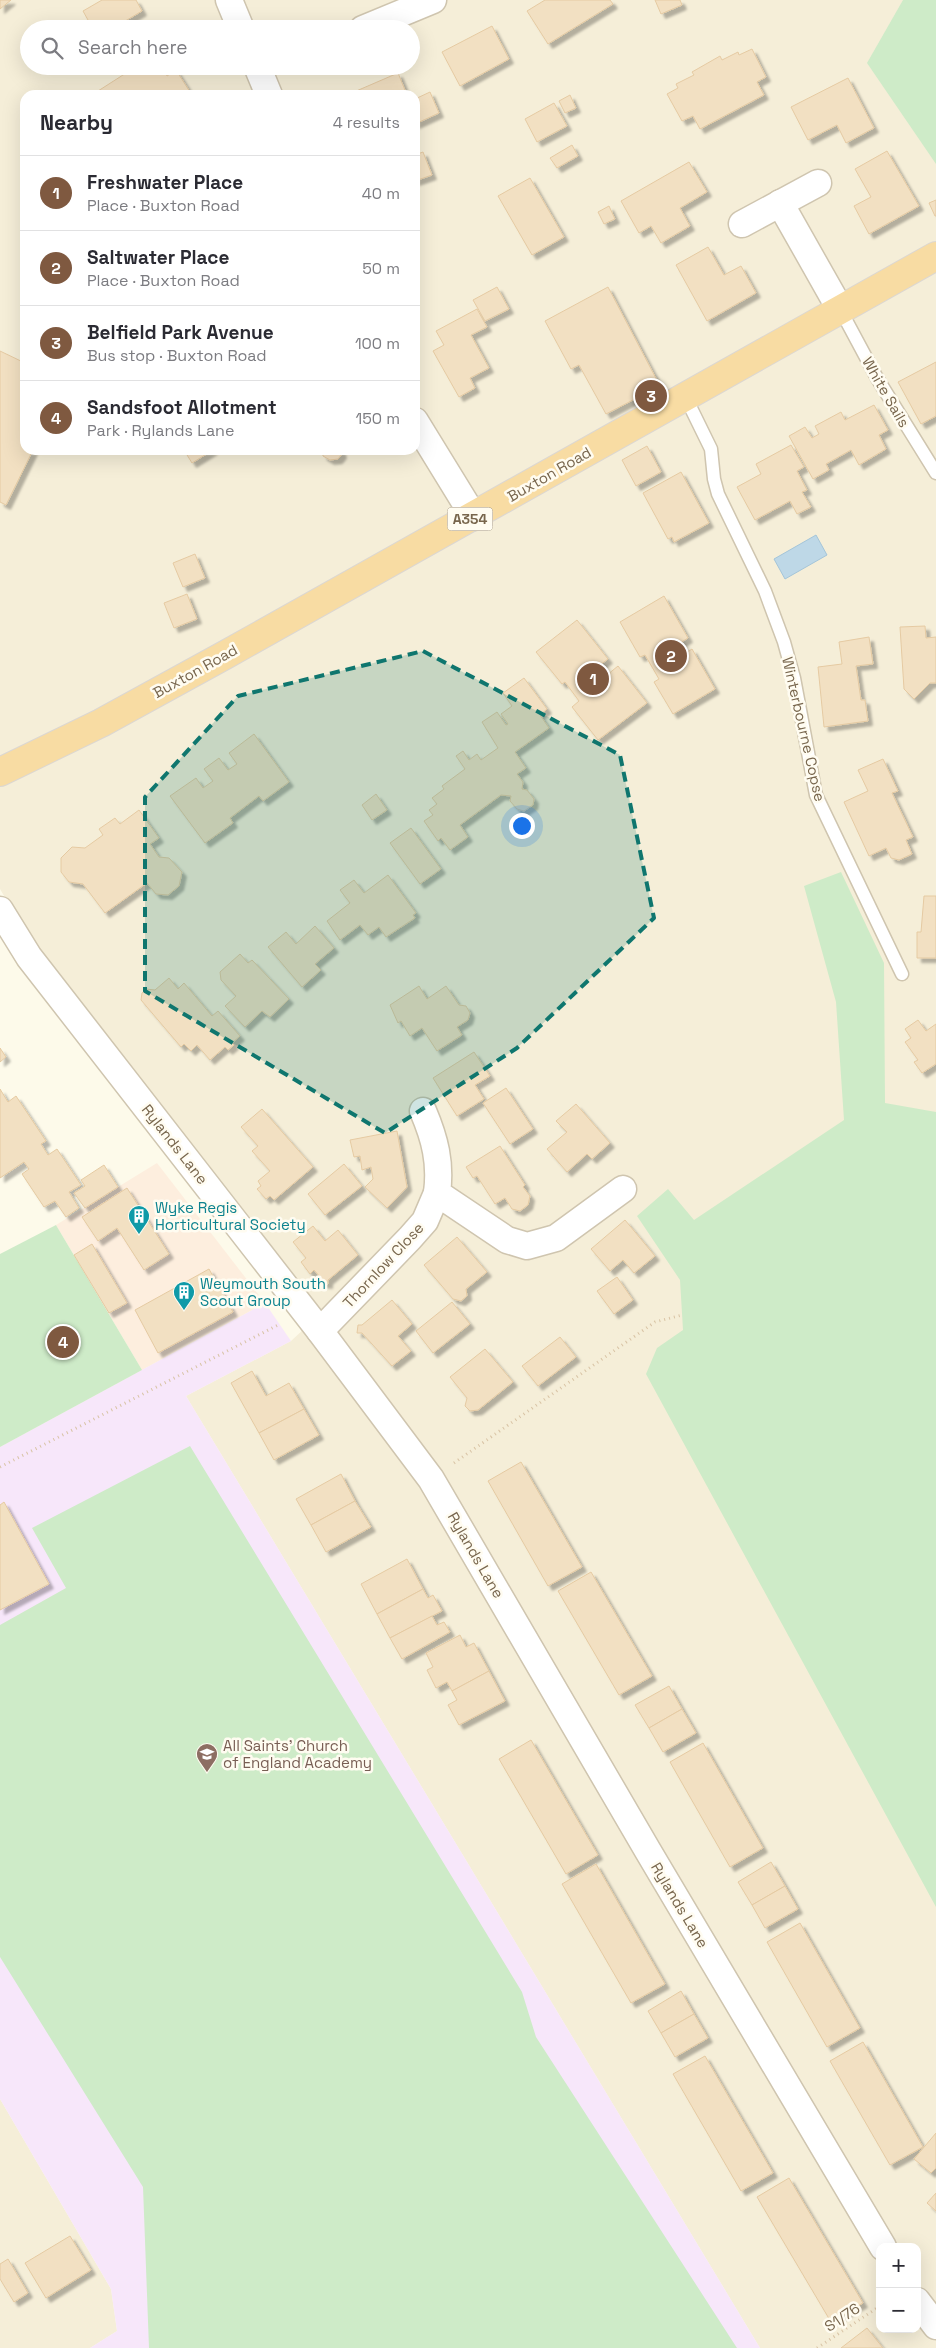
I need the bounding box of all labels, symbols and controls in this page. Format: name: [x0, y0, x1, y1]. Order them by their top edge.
search box: [20, 20, 420, 75]
icon: search: [38, 34, 66, 62]
text: Search here: [78, 35, 188, 60]
text: Nearby: [40, 109, 113, 136]
text: 4 results: [333, 112, 400, 133]
text: Freshwater Place: [87, 170, 243, 195]
text: 1: [52, 183, 60, 204]
text: 40 m: [362, 183, 400, 204]
text: Place · Buxton Road: [87, 195, 240, 216]
text: Saltwater Place: [87, 245, 229, 270]
text: 2: [51, 258, 61, 279]
text: 50 m: [362, 258, 400, 279]
text: Place · Buxton Road: [87, 270, 240, 291]
text: Belfield Park Avenue: [87, 320, 274, 345]
text: 3: [51, 333, 61, 354]
text: 100 m: [355, 333, 400, 354]
text: Bus stop · Buxton Road: [87, 345, 267, 366]
street label: White Sails: [858, 353, 914, 431]
pin: 3: [635, 377, 667, 415]
text: Sandsfoot Allotment: [87, 395, 277, 420]
text: 4: [51, 408, 61, 429]
text: 150 m: [356, 408, 400, 429]
text: Park · Rylands Lane: [87, 420, 234, 441]
street label: Buxton Road: [504, 442, 594, 506]
road number: A354: [448, 508, 492, 530]
pin: 2: [655, 637, 687, 675]
street label: Buxton Road: [149, 640, 241, 702]
street label: Winterbourne Copse: [778, 655, 830, 803]
pin: 1: [577, 660, 609, 698]
your location: [509, 813, 535, 839]
street label: Rylands Lane: [138, 1100, 212, 1188]
place label: Wyke Regis Horticultural Society: [155, 1198, 306, 1234]
building icon: Wyke Regis Horticultural Society: [127, 1204, 151, 1235]
street label: Thornlow Close: [338, 1218, 428, 1312]
place label: Weymouth South Scout Group: [200, 1274, 326, 1310]
building icon: Weymouth South Scout Group: [172, 1280, 196, 1311]
pin: 4: [47, 1323, 79, 1361]
street label: Rylands Lane: [444, 1508, 508, 1602]
place label: All Saints' Church of England Academy: [223, 1736, 372, 1772]
school or university icon: All Saints' Church of England Academy: [195, 1742, 219, 1773]
street label: Rylands Lane: [647, 1859, 713, 1951]
map controls: [876, 2243, 921, 2333]
button: +: [876, 2243, 921, 2288]
button: −: [876, 2288, 921, 2333]
street label: S1/76: [821, 2298, 863, 2336]

